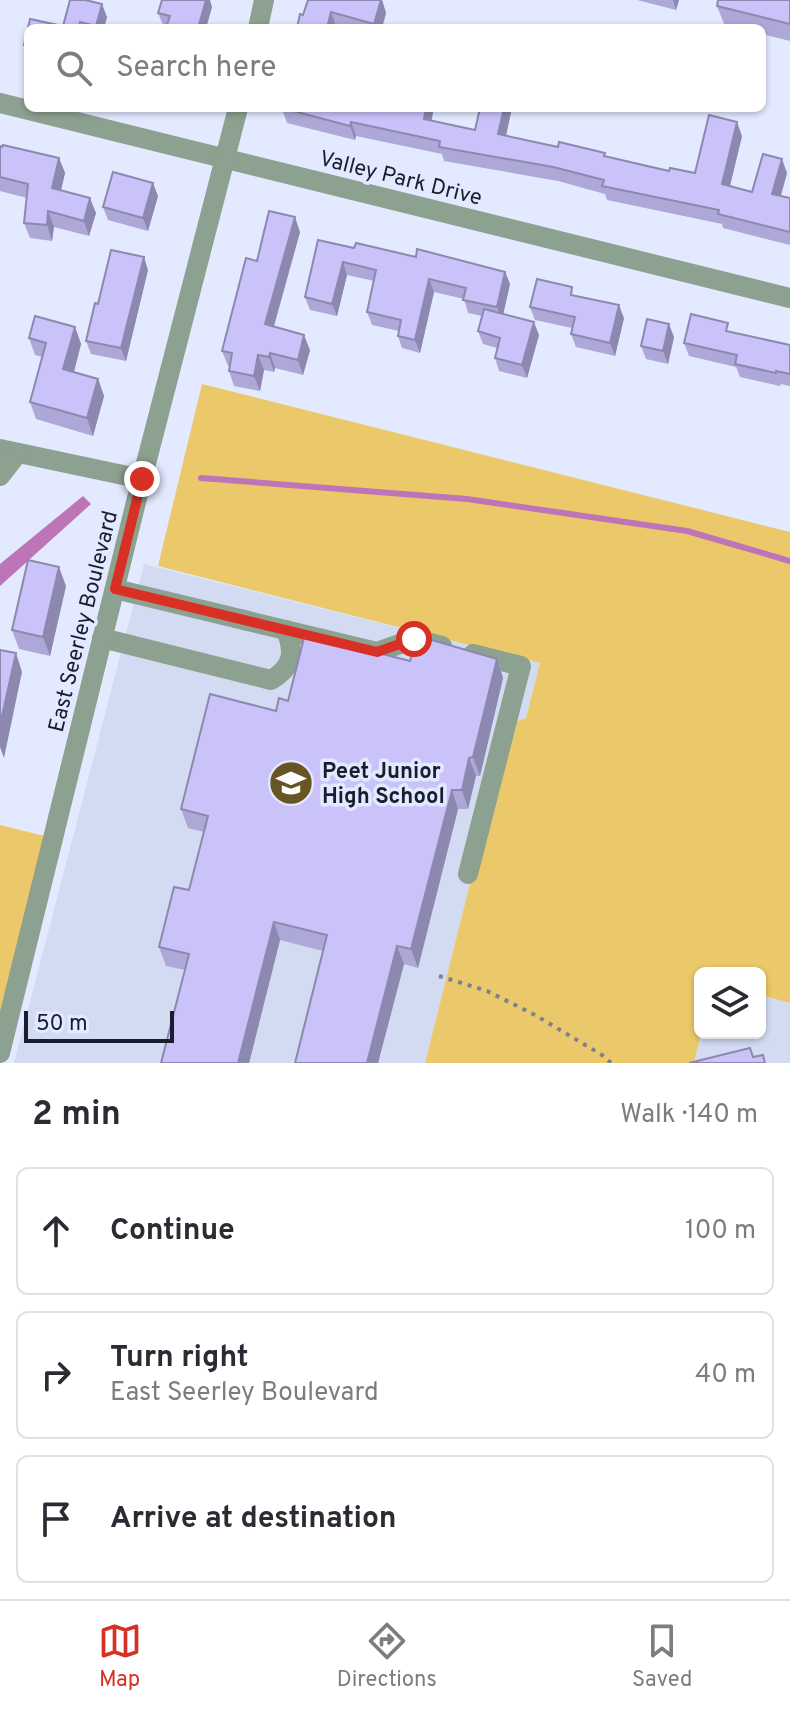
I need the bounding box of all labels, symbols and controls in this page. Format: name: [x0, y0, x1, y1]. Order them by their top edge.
search box: [24, 24, 766, 112]
icon: search: [52, 46, 96, 90]
text: Search here: [116, 50, 276, 87]
street label: Valley Park Drive: [316, 146, 485, 213]
route end: [124, 461, 160, 497]
street label: East Seerley Boulevard: [44, 508, 125, 735]
route start: [396, 621, 432, 657]
school or university icon: Peet Junior High School: [267, 759, 315, 807]
place label: Peet Junior High School: [322, 759, 445, 811]
map controls: [694, 967, 766, 1039]
button: layers: [694, 967, 766, 1039]
scale bar: [24, 1007, 174, 1043]
text: 50 m: [36, 1011, 88, 1038]
text: 2 min: [32, 1094, 121, 1137]
text: Walk · 140 m: [620, 1099, 758, 1132]
icon: ahead: [34, 1209, 78, 1253]
text: Continue: [110, 1213, 235, 1250]
text: 100 m: [685, 1215, 756, 1248]
text: Turn right: [110, 1340, 248, 1377]
icon: right: [34, 1353, 78, 1397]
text: 40 m: [695, 1359, 756, 1392]
text: East Seerley Boulevard: [110, 1377, 379, 1410]
icon: arrive: [34, 1497, 78, 1541]
text: Arrive at destination: [110, 1501, 396, 1538]
tab: Map: [98, 1619, 142, 1694]
tab: Directions: [337, 1619, 437, 1694]
tab: Saved: [632, 1619, 692, 1694]

